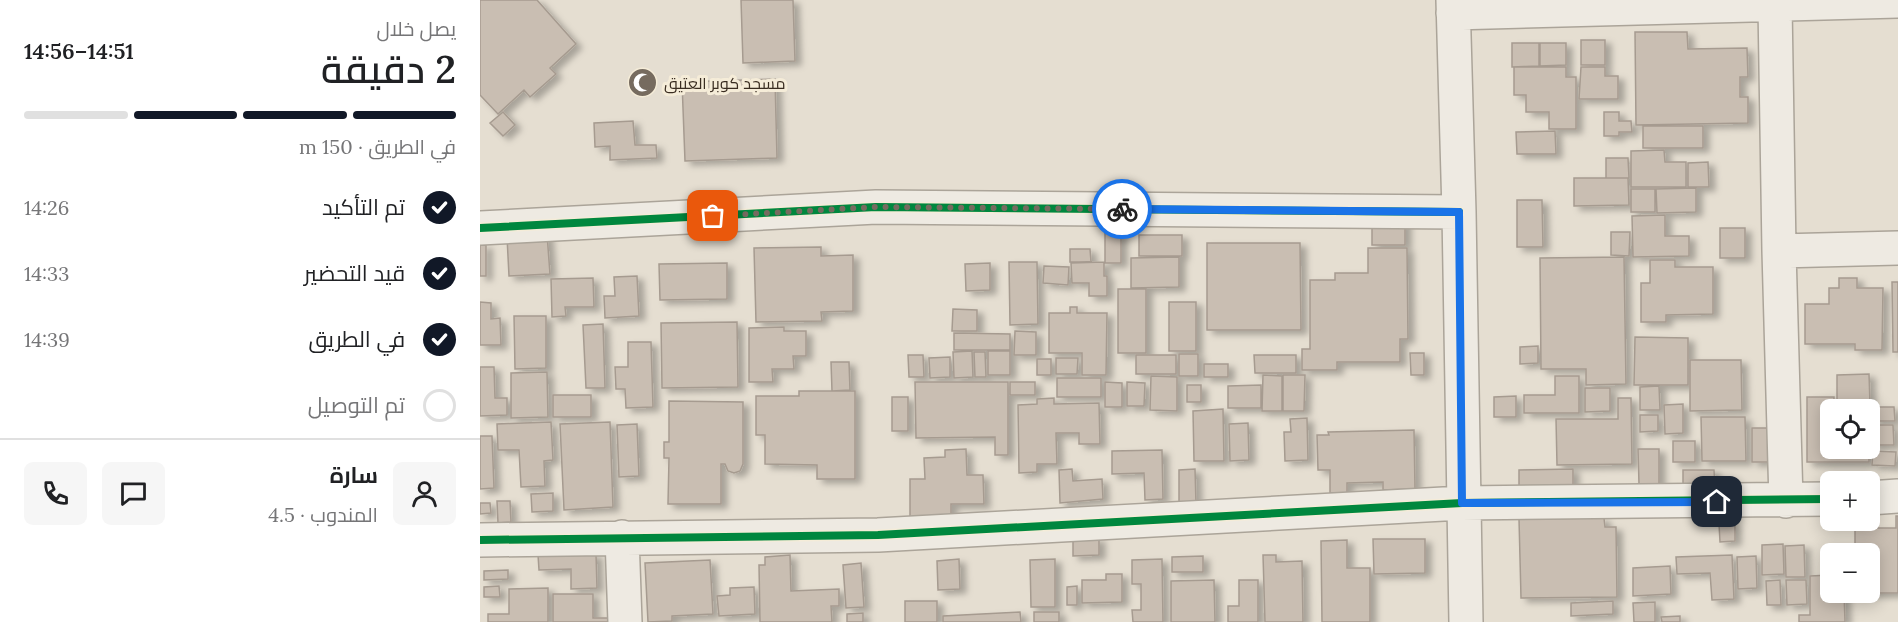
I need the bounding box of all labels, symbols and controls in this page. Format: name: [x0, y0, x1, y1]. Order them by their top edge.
text: يصل خلال: [377, 16, 456, 41]
text: 14:51–14:56: [24, 37, 134, 65]
text: 2 دقيقة: [321, 44, 456, 94]
mosque icon: مسجد كوبر العتيق: [627, 67, 659, 99]
place label: مسجد كوبر العتيق: [664, 73, 786, 94]
text: في الطريق · 150 m: [299, 134, 456, 159]
courier: [1092, 179, 1152, 239]
pin: [687, 190, 738, 241]
icon: check: [423, 191, 456, 224]
text: تم التأكيد: [322, 193, 405, 221]
icon: bike: [1106, 193, 1139, 226]
text: 14:26: [24, 195, 69, 220]
icon: bag: [696, 199, 729, 232]
icon: check: [423, 257, 456, 290]
text: قيد التحضير: [304, 259, 405, 287]
text: 14:33: [24, 261, 69, 286]
icon: check: [423, 323, 456, 356]
text: في الطريق: [308, 325, 405, 353]
text: 14:39: [24, 327, 70, 352]
text: تم التوصيل: [308, 391, 405, 419]
map controls: [1820, 399, 1880, 603]
button: locate: [1820, 399, 1880, 459]
text: سارة: [330, 461, 378, 489]
button: phone: [24, 462, 87, 525]
button: chat: [102, 462, 165, 525]
button: person: [393, 462, 456, 525]
button: +: [1820, 471, 1880, 531]
pin: [1691, 476, 1742, 527]
icon: home: [1700, 485, 1733, 518]
text: المندوب · 4.5: [268, 502, 378, 527]
button: −: [1820, 543, 1880, 603]

